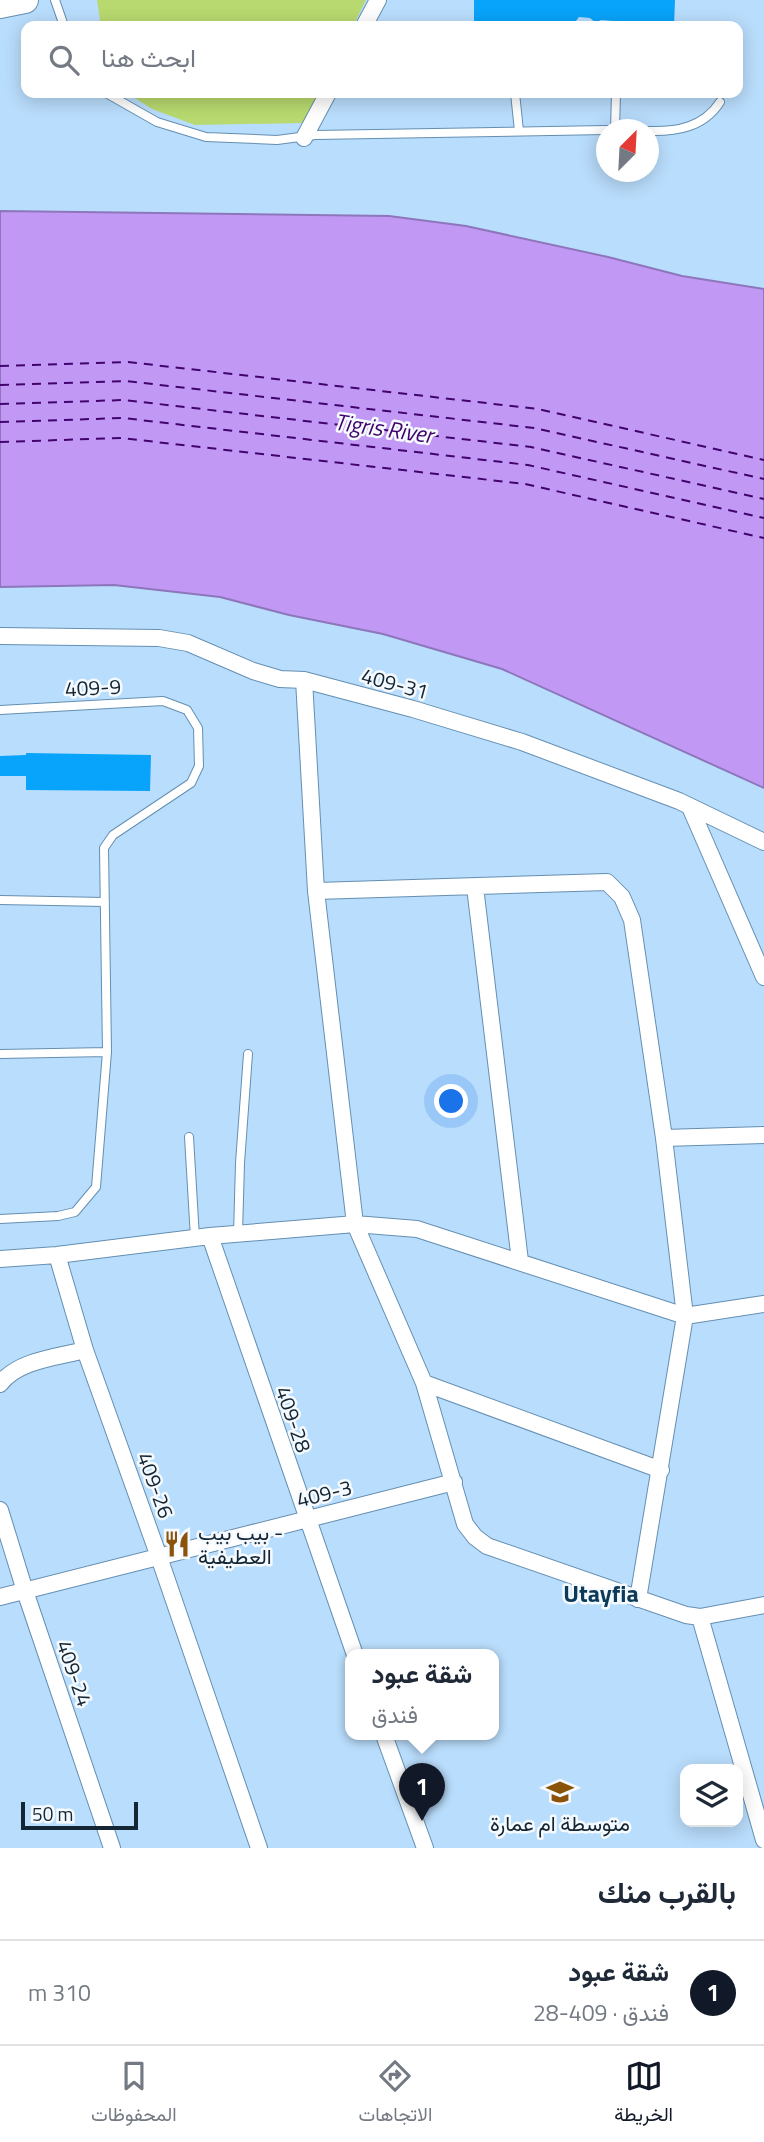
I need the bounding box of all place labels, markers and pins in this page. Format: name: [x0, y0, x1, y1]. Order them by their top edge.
place label: بيب بيب - العطيفية: [198, 1516, 283, 1572]
restaurant icon: بيب بيب - العطيفية: [162, 1529, 192, 1559]
pin: 1: [399, 1763, 445, 1821]
school or university icon: متوسطة ام عمارة: [545, 1777, 575, 1807]
place label: متوسطة ام عمارة: [490, 1807, 630, 1839]

